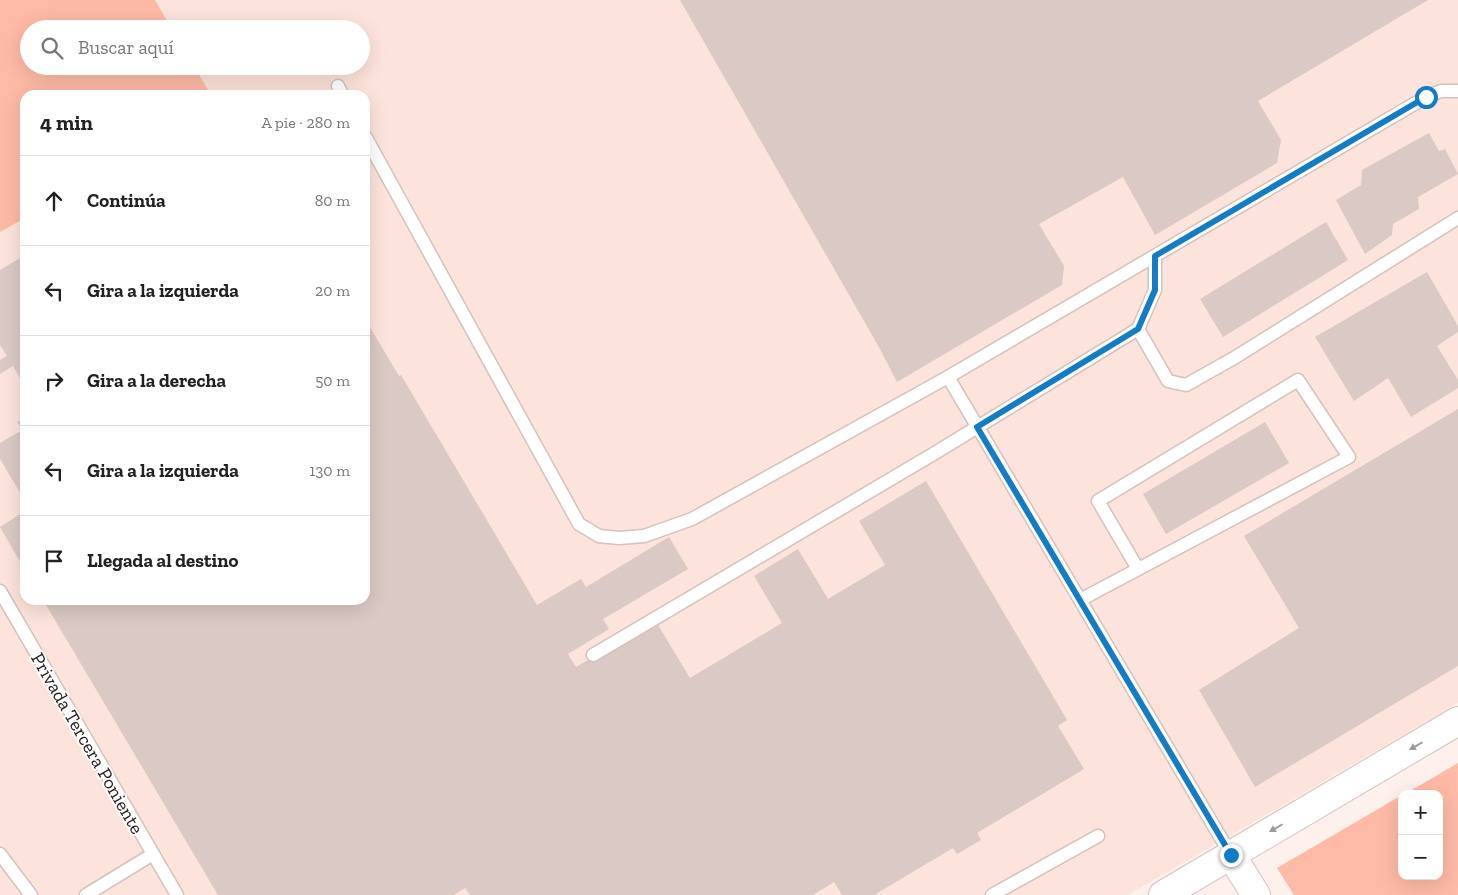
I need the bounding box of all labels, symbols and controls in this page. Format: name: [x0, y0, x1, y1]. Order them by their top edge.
search box: [20, 20, 370, 75]
icon: search: [38, 34, 66, 62]
text: Buscar aquí: [78, 36, 174, 59]
route start: [1415, 86, 1438, 109]
text: 4 min: [40, 110, 93, 135]
text: A pie · 280 m: [261, 113, 350, 132]
icon: ahead: [40, 187, 68, 215]
text: Continúa: [87, 189, 166, 212]
text: 80 m: [315, 191, 350, 210]
icon: left: [40, 277, 68, 305]
text: Gira a la izquierda: [87, 279, 239, 302]
text: 20 m: [315, 281, 350, 300]
icon: right: [40, 367, 68, 395]
text: Gira a la derecha: [87, 369, 226, 392]
text: 50 m: [315, 371, 350, 390]
icon: left: [40, 457, 68, 485]
text: Gira a la izquierda: [87, 459, 239, 482]
text: 130 m: [309, 461, 350, 480]
icon: arrive: [40, 547, 68, 575]
text: Llegada al destino: [87, 549, 238, 572]
street label: Privada Tercera Poniente: [26, 649, 149, 838]
one-way arrow: [1409, 741, 1423, 750]
map controls: [1398, 790, 1443, 880]
button: +: [1398, 790, 1443, 835]
one-way arrow: [1269, 824, 1282, 833]
button: −: [1398, 835, 1443, 880]
route end: [1220, 844, 1243, 867]

